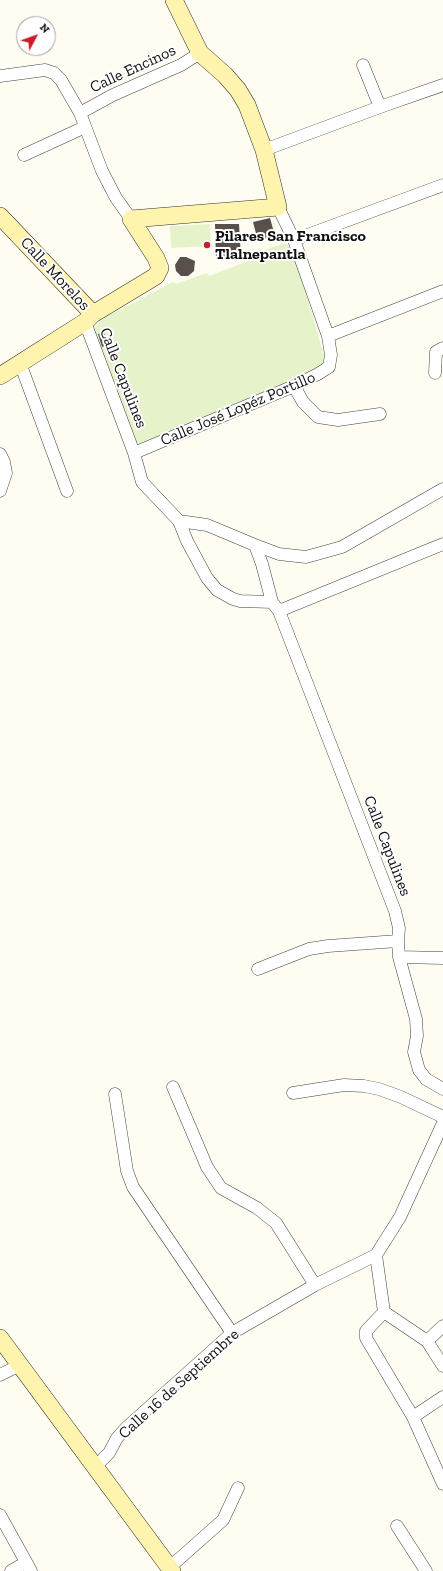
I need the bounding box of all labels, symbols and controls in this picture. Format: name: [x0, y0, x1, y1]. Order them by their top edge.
north arrow: [16, 16, 56, 56]
text: N: [37, 21, 52, 36]
street label: Calle Encinos: [87, 41, 179, 97]
place label: Pilares San Francisco Tlalnepantla: [215, 226, 366, 264]
street label: Calle Morelos: [16, 233, 94, 315]
marker: Pilares San Francisco Tlalnepantla: [202, 240, 212, 250]
street label: Calle Capulines: [95, 325, 151, 431]
street label: Calle José Lopéz Portillo: [158, 368, 318, 450]
street label: Calle Capulines: [359, 793, 415, 899]
street label: Calle 16 de Septiembre: [115, 1325, 243, 1443]

